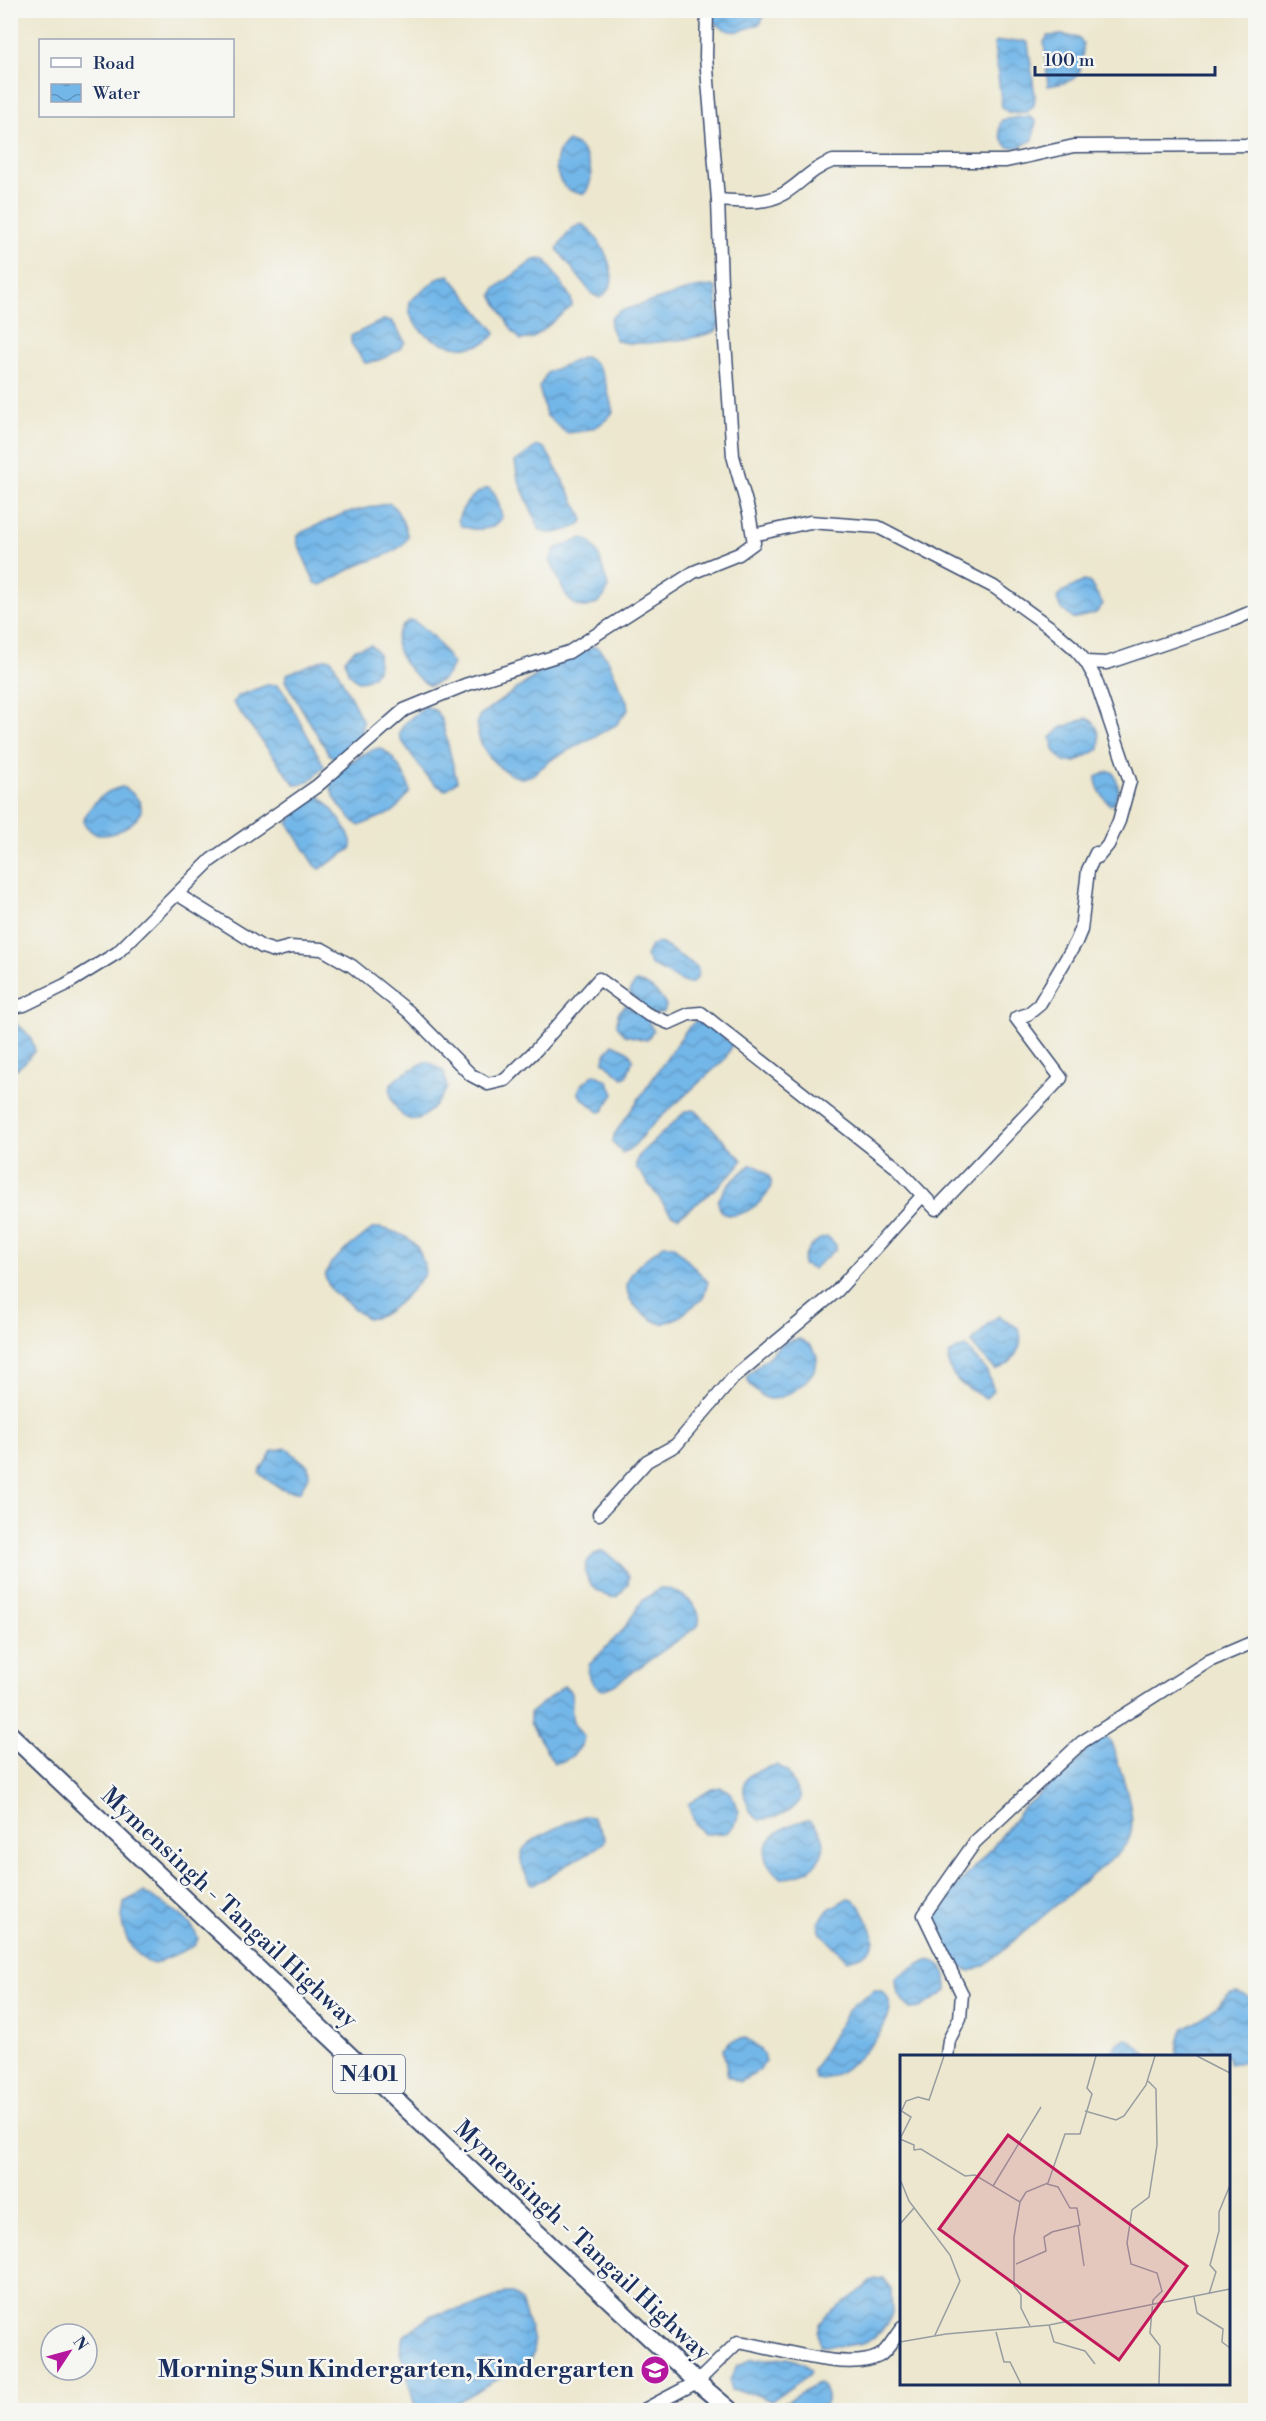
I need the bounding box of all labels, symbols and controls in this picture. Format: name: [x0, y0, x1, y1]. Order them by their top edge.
legend: [39, 39, 234, 117]
scale bar: [1035, 39, 1215, 77]
text: 100 m: [1044, 49, 1095, 72]
text: Road: [93, 52, 136, 75]
text: Water: [92, 82, 141, 105]
street label: Mymensingh - Tangail Highway: [95, 1781, 364, 2035]
road number: N401: [333, 2055, 405, 2093]
inset map: [900, 2055, 1230, 2385]
street label: Mymensingh - Tangail Highway: [448, 2114, 717, 2368]
north arrow: [39, 2322, 99, 2382]
text: N: [69, 2333, 92, 2355]
school or university icon: Morning Sun Kindergarten, Kindergarten: [639, 2354, 671, 2386]
place label: Morning Sun Kindergarten, Kindergarten: [158, 2355, 634, 2385]

